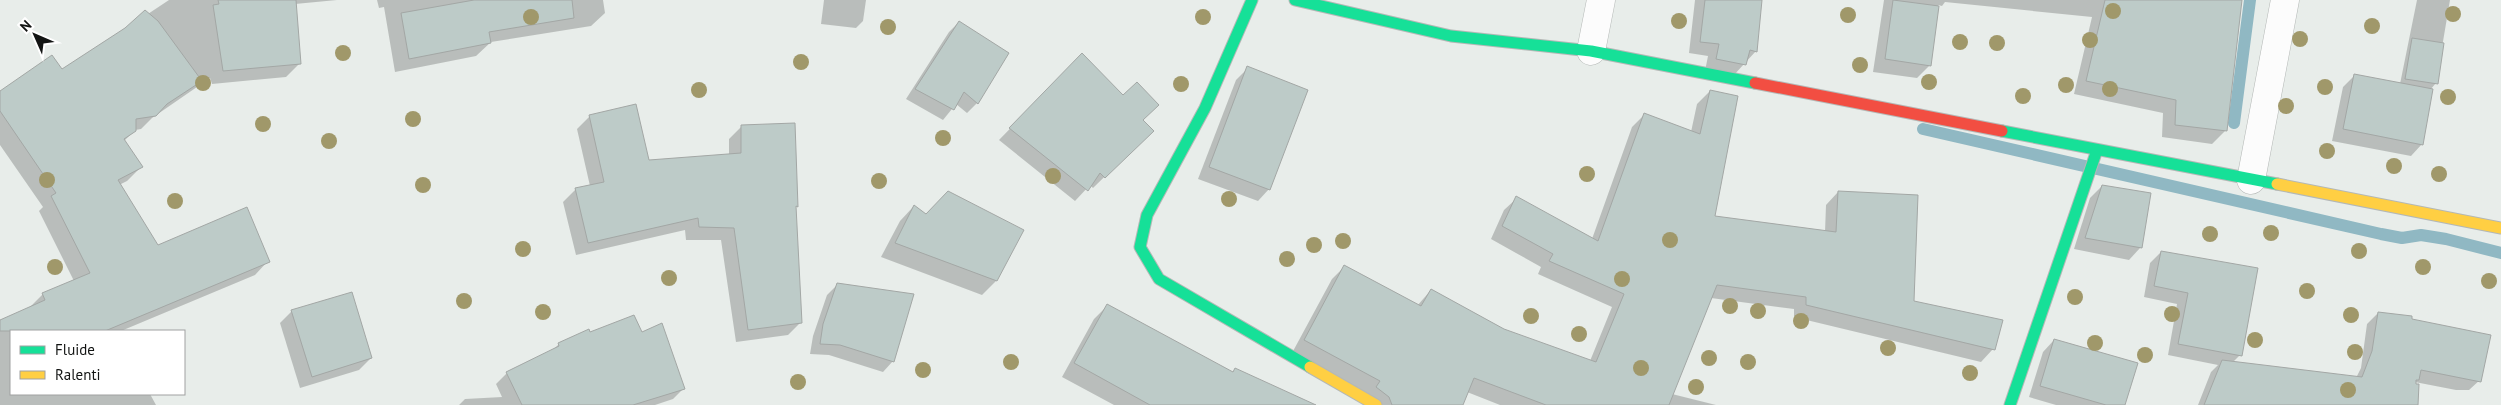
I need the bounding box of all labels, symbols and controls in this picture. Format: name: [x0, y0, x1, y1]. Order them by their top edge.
north arrow: [10, 10, 60, 60]
text: N: [16, 16, 35, 35]
legend: [10, 330, 185, 395]
text: Fluide: [55, 340, 95, 359]
text: Ralenti: [55, 365, 101, 384]

